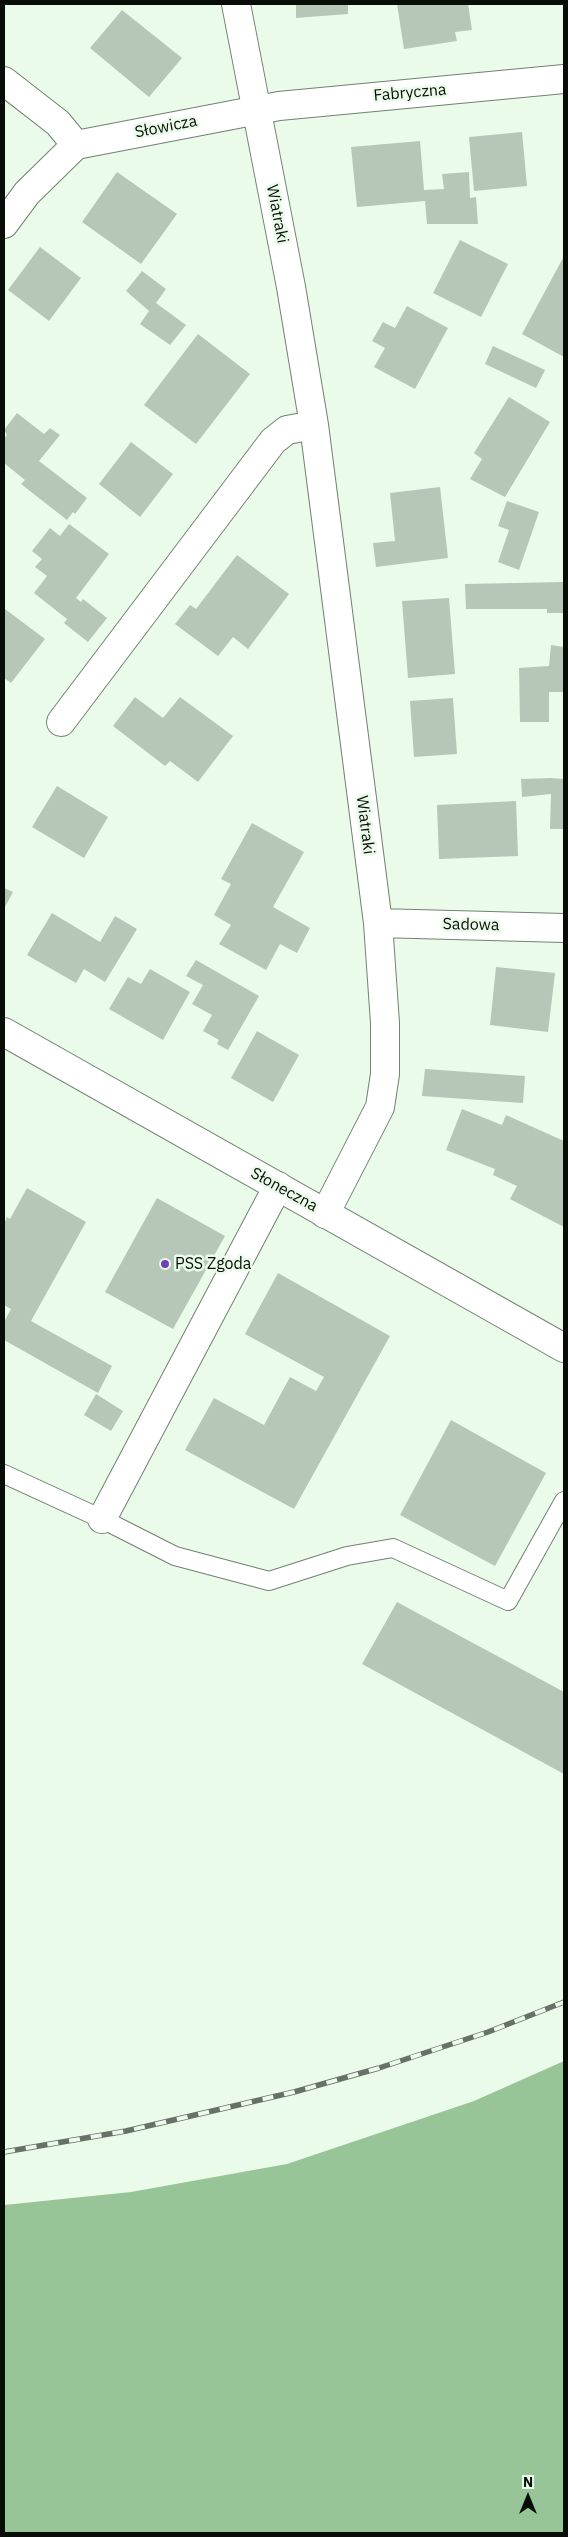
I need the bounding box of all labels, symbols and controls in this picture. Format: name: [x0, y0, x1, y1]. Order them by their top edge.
street label: Fabryczna: [373, 80, 447, 106]
street label: Słowicza: [133, 112, 199, 142]
street label: Wiatraki: [262, 183, 292, 245]
street label: Wiatraki: [352, 794, 378, 856]
street label: Sadowa: [442, 915, 500, 935]
street label: Słoneczna: [247, 1164, 321, 1216]
place label: PSS Zgoda: [175, 1254, 251, 1274]
marker: PSS Zgoda: [159, 1258, 171, 1270]
north arrow: [503, 2472, 553, 2522]
text: N: [523, 2473, 533, 2491]

